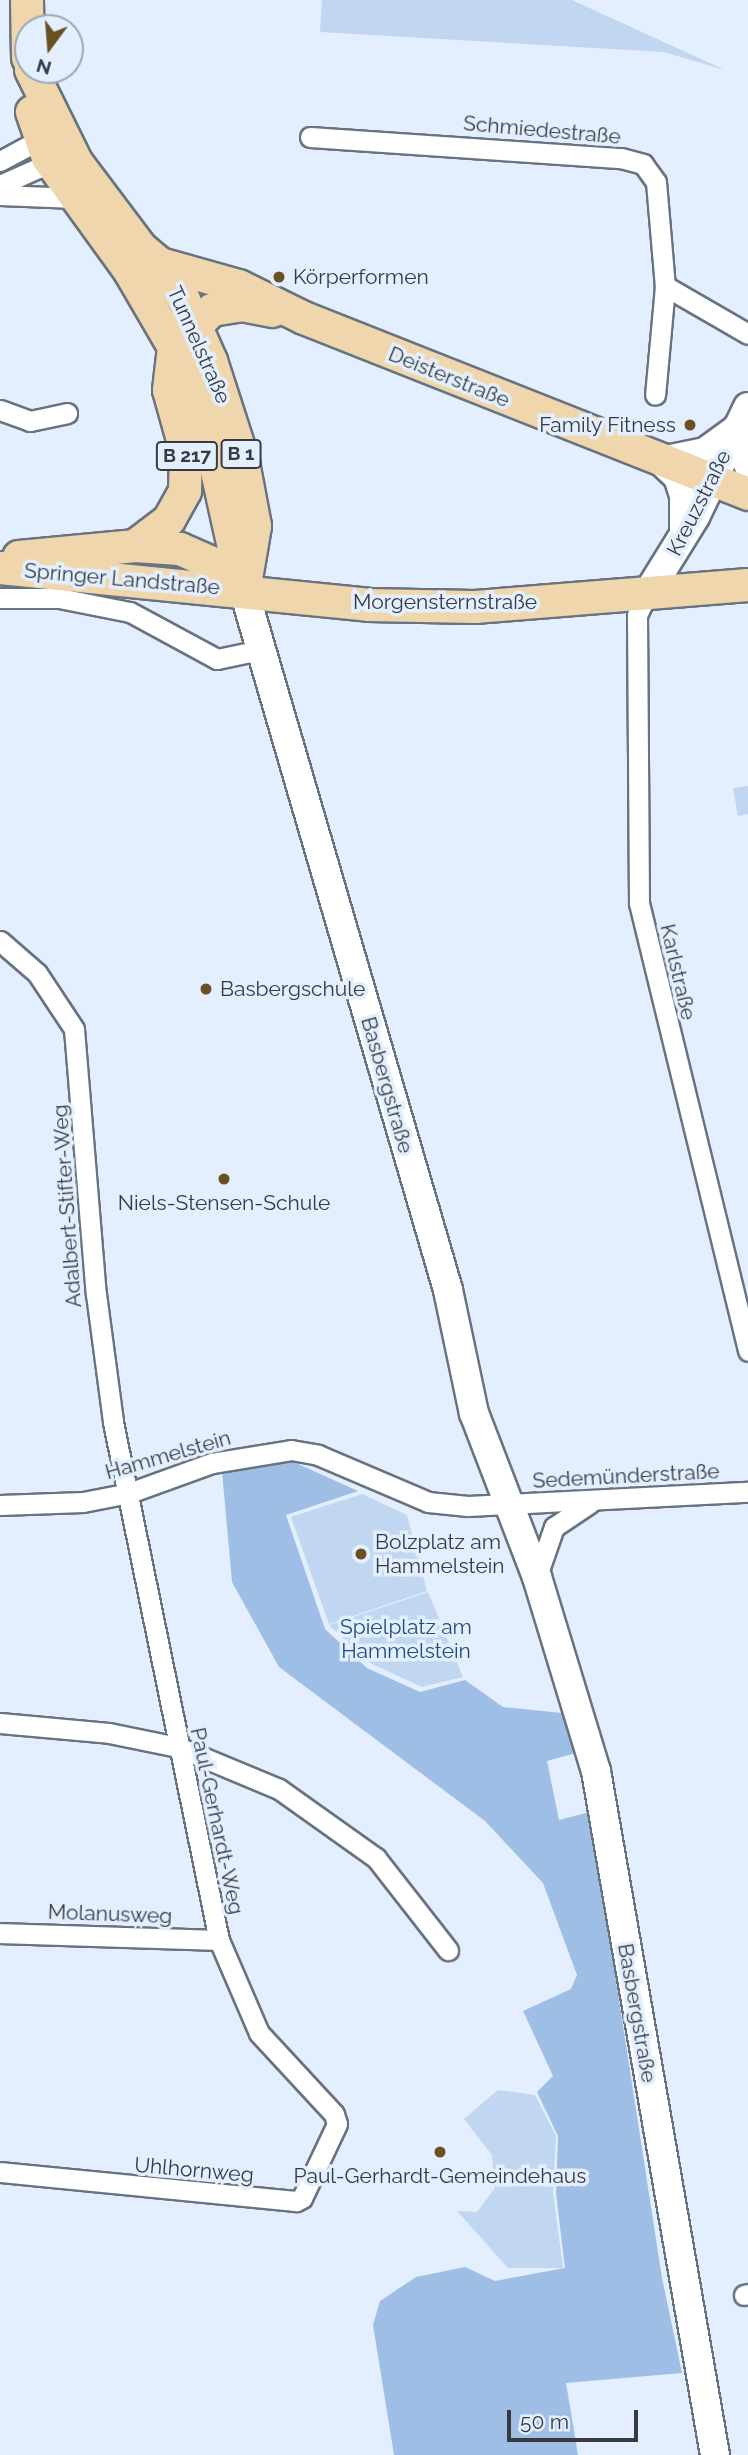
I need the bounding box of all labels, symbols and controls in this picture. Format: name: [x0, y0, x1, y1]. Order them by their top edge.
north arrow: [14, 14, 84, 84]
text: N: [34, 55, 54, 80]
street label: Schmiedestraße: [462, 111, 622, 149]
place label: Körperformen: [293, 264, 429, 290]
marker: Körperformen: [271, 269, 287, 285]
street label: Tunnelstraße: [162, 282, 236, 408]
street label: Deisterstraße: [385, 341, 513, 413]
place label: Family Fitness: [539, 412, 676, 438]
marker: Family Fitness: [682, 417, 698, 433]
road number: B 1: [220, 438, 262, 470]
road number: B 217: [156, 440, 218, 471]
street label: Kreuzstraße: [662, 446, 736, 560]
street label: Springer Landstraße: [23, 558, 221, 600]
street label: Morgensternstraße: [353, 589, 537, 615]
street label: Karlstraße: [655, 921, 701, 1023]
place label: Basbergschule: [220, 976, 365, 1002]
marker: Basbergschule: [198, 981, 214, 997]
street label: Basbergstraße: [355, 1014, 419, 1156]
street label: Adalbert-Stifter-Weg: [47, 1104, 87, 1308]
marker: Niels-Stensen-Schule: [216, 1171, 232, 1187]
place label: Niels-Stensen-Schule: [118, 1190, 330, 1216]
street label: Hammelstein: [102, 1425, 234, 1485]
street label: Sedemünderstraße: [532, 1459, 720, 1493]
place label: Bolzplatz am Hammelstein: [375, 1529, 505, 1579]
marker: Bolzplatz am Hammelstein: [353, 1546, 369, 1562]
park label: Spielplatz am Hammelstein: [340, 1614, 472, 1664]
street label: Paul-Gerhardt-Weg: [185, 1725, 249, 1917]
street label: Molanusweg: [47, 1899, 173, 1929]
street label: Basbergstraße: [612, 1942, 662, 2084]
marker: Paul-Gerhardt-Gemeindehaus: [432, 2144, 448, 2160]
street label: Uhlhornweg: [133, 2152, 255, 2188]
place label: Paul-Gerhardt-Gemeindehaus: [294, 2163, 586, 2189]
scale bar: [510, 2396, 641, 2440]
text: 50 m: [520, 2409, 569, 2434]

